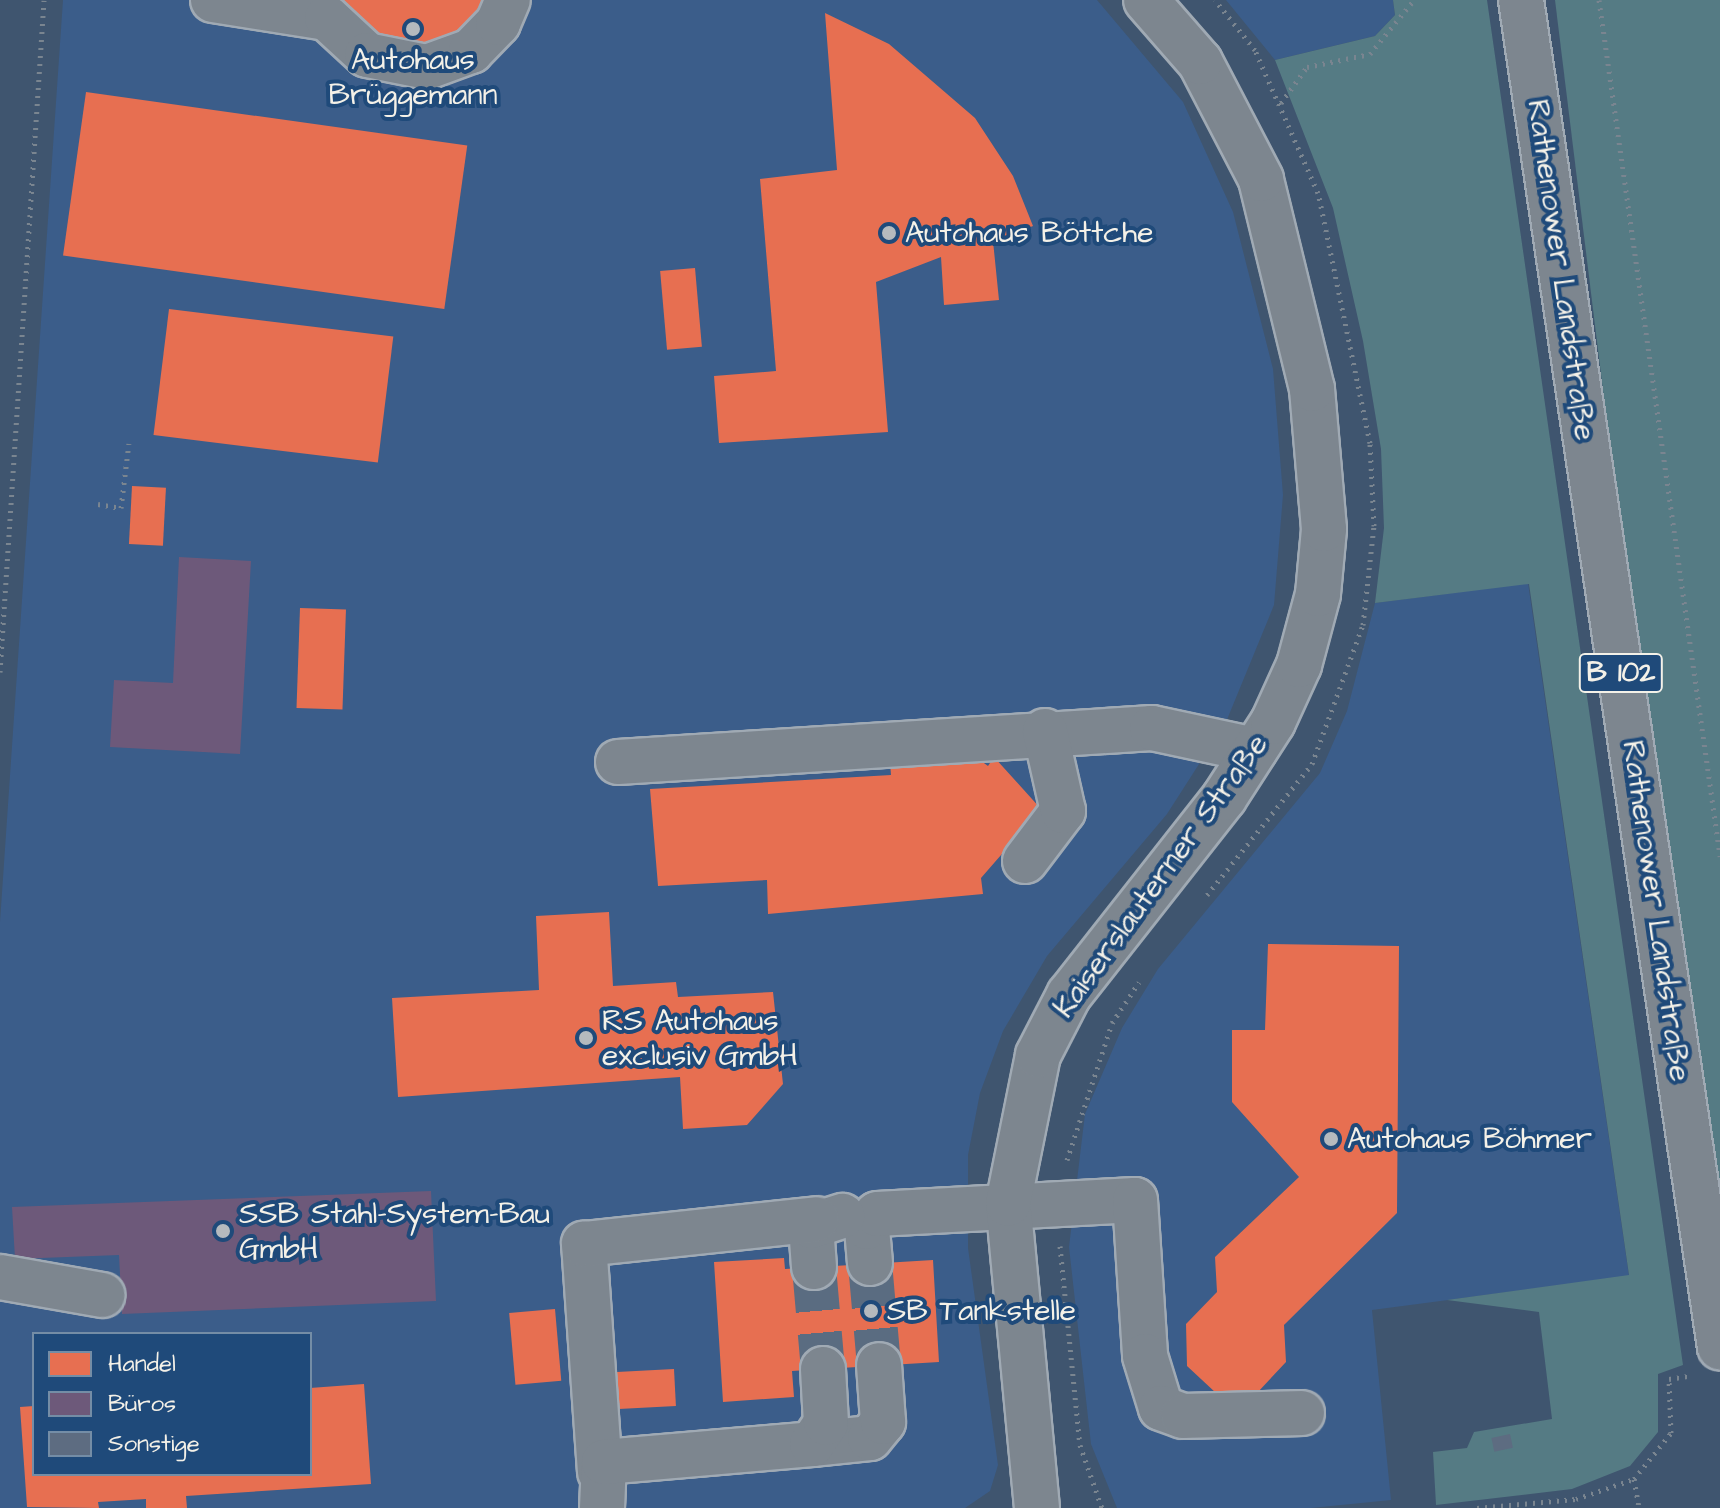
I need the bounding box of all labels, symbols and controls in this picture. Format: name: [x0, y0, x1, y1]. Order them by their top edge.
marker: Autohaus Brüggemann: [404, 20, 422, 38]
place label: Autohaus Brüggemann: [329, 42, 497, 112]
street label: Rathenower Landstraße: [1519, 97, 1603, 443]
place label: Autohaus Böttche: [905, 215, 1153, 251]
marker: Autohaus Böttche: [880, 224, 898, 242]
road number: B 102: [1577, 649, 1665, 697]
street label: Kaiserslauterner Straße: [1046, 727, 1276, 1025]
street label: Rathenower Landstraße: [1614, 738, 1698, 1084]
place label: RS Autohaus exclusiv GmbH: [602, 1003, 798, 1074]
marker: RS Autohaus exclusiv GmbH: [577, 1029, 595, 1047]
place label: Autohaus Böhmer: [1347, 1121, 1592, 1157]
marker: Autohaus Böhmer: [1322, 1130, 1340, 1148]
place label: SSB Stahl-System-Bau GmbH: [239, 1196, 550, 1266]
marker: SSB Stahl-System-Bau GmbH: [214, 1222, 232, 1240]
place label: SB Tankstelle: [887, 1293, 1076, 1329]
marker: SB Tankstelle: [862, 1302, 880, 1320]
legend: [32, 1332, 312, 1476]
text: Handel: [108, 1347, 176, 1381]
text: Büros: [108, 1387, 176, 1421]
text: Sonstige: [108, 1427, 200, 1461]

